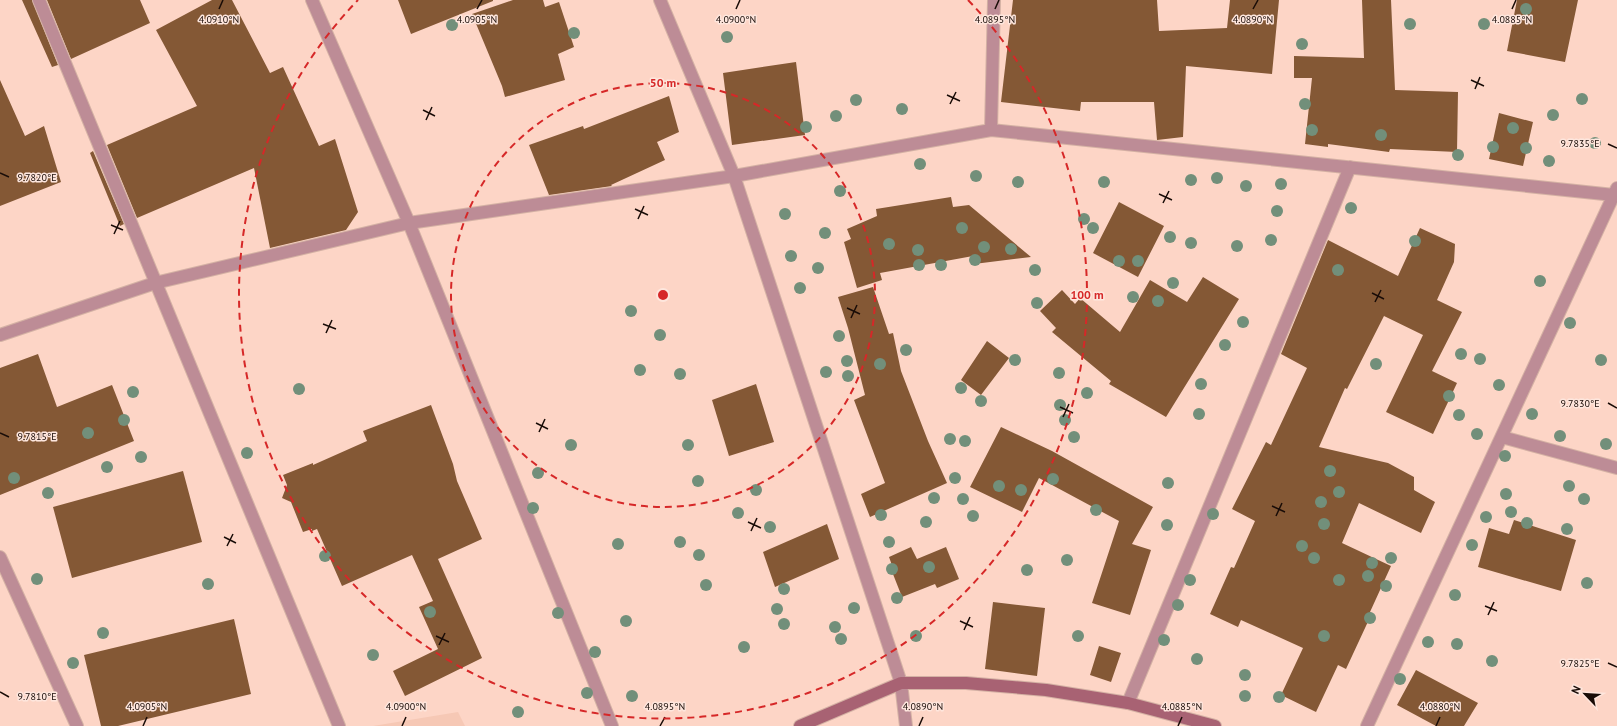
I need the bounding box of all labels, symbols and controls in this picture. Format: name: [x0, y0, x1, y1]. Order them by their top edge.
text: 4.0910°N: [199, 13, 239, 26]
text: 4.0905°N: [457, 13, 497, 26]
text: 4.0900°N: [716, 13, 756, 26]
text: 4.0895°N: [975, 13, 1015, 26]
text: 4.0890°N: [1233, 13, 1273, 26]
text: 4.0885°N: [1492, 13, 1532, 26]
text: 50 m: [650, 75, 676, 90]
text: 9.7835°E: [1561, 137, 1600, 150]
text: 9.7820°E: [18, 171, 57, 184]
text: 100 m: [1070, 287, 1104, 302]
centre of rings: [656, 288, 670, 302]
text: 9.7830°E: [1561, 397, 1600, 410]
text: 9.7815°E: [18, 430, 57, 443]
text: 9.7825°E: [1561, 657, 1600, 670]
north arrow: [1565, 674, 1605, 714]
text: N: [1568, 684, 1584, 696]
text: 9.7810°E: [18, 690, 57, 703]
text: 4.0905°N: [127, 700, 167, 713]
text: 4.0900°N: [386, 700, 426, 713]
text: 4.0895°N: [645, 700, 685, 713]
text: 4.0890°N: [903, 700, 943, 713]
text: 4.0885°N: [1162, 700, 1202, 713]
text: 4.0880°N: [1420, 700, 1460, 713]

